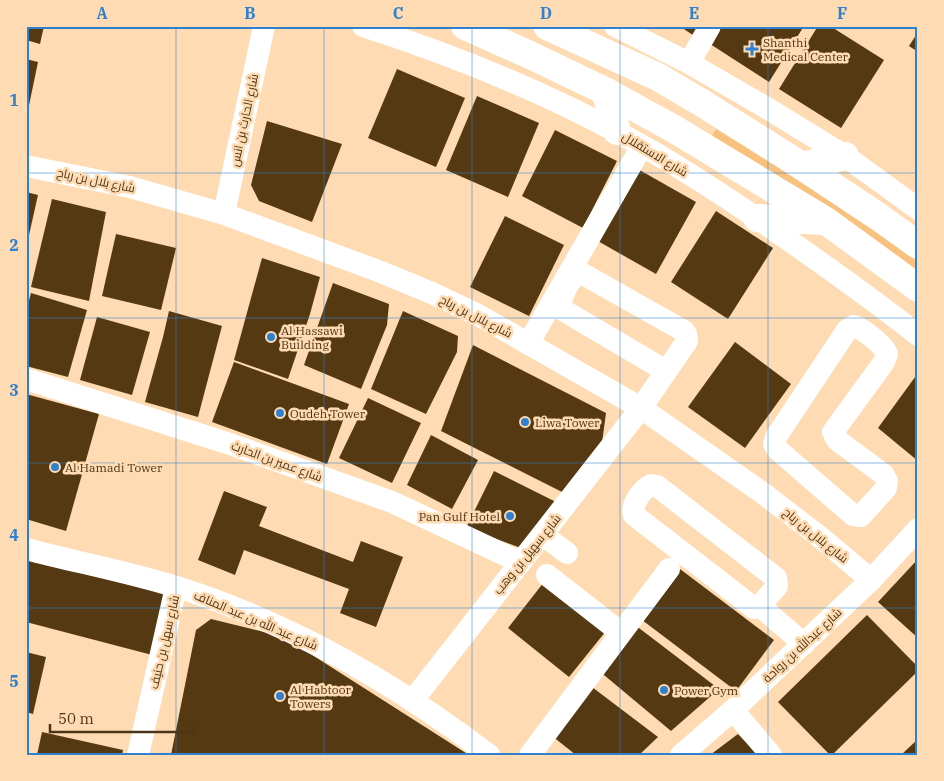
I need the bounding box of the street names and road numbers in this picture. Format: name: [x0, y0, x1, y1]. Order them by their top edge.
street label: شارع الحارث بن انس: [227, 72, 262, 168]
street label: شارع الاستقلال: [619, 128, 691, 180]
street label: شارع بلال بن رباح: [55, 164, 136, 197]
street label: شارع بلال بن رباح: [437, 291, 515, 342]
street label: شارع عمير بن الحارث: [229, 438, 324, 485]
street label: شارع بلال بن رباح: [780, 504, 852, 567]
street label: شارع سهيل بن وهب: [490, 511, 565, 598]
street label: شارع عبد الله بن عبد المناف: [192, 587, 320, 654]
street label: شارع سهل بن حنيف: [146, 594, 183, 691]
street label: شارع عبدالله بن رواحة: [759, 604, 845, 686]

